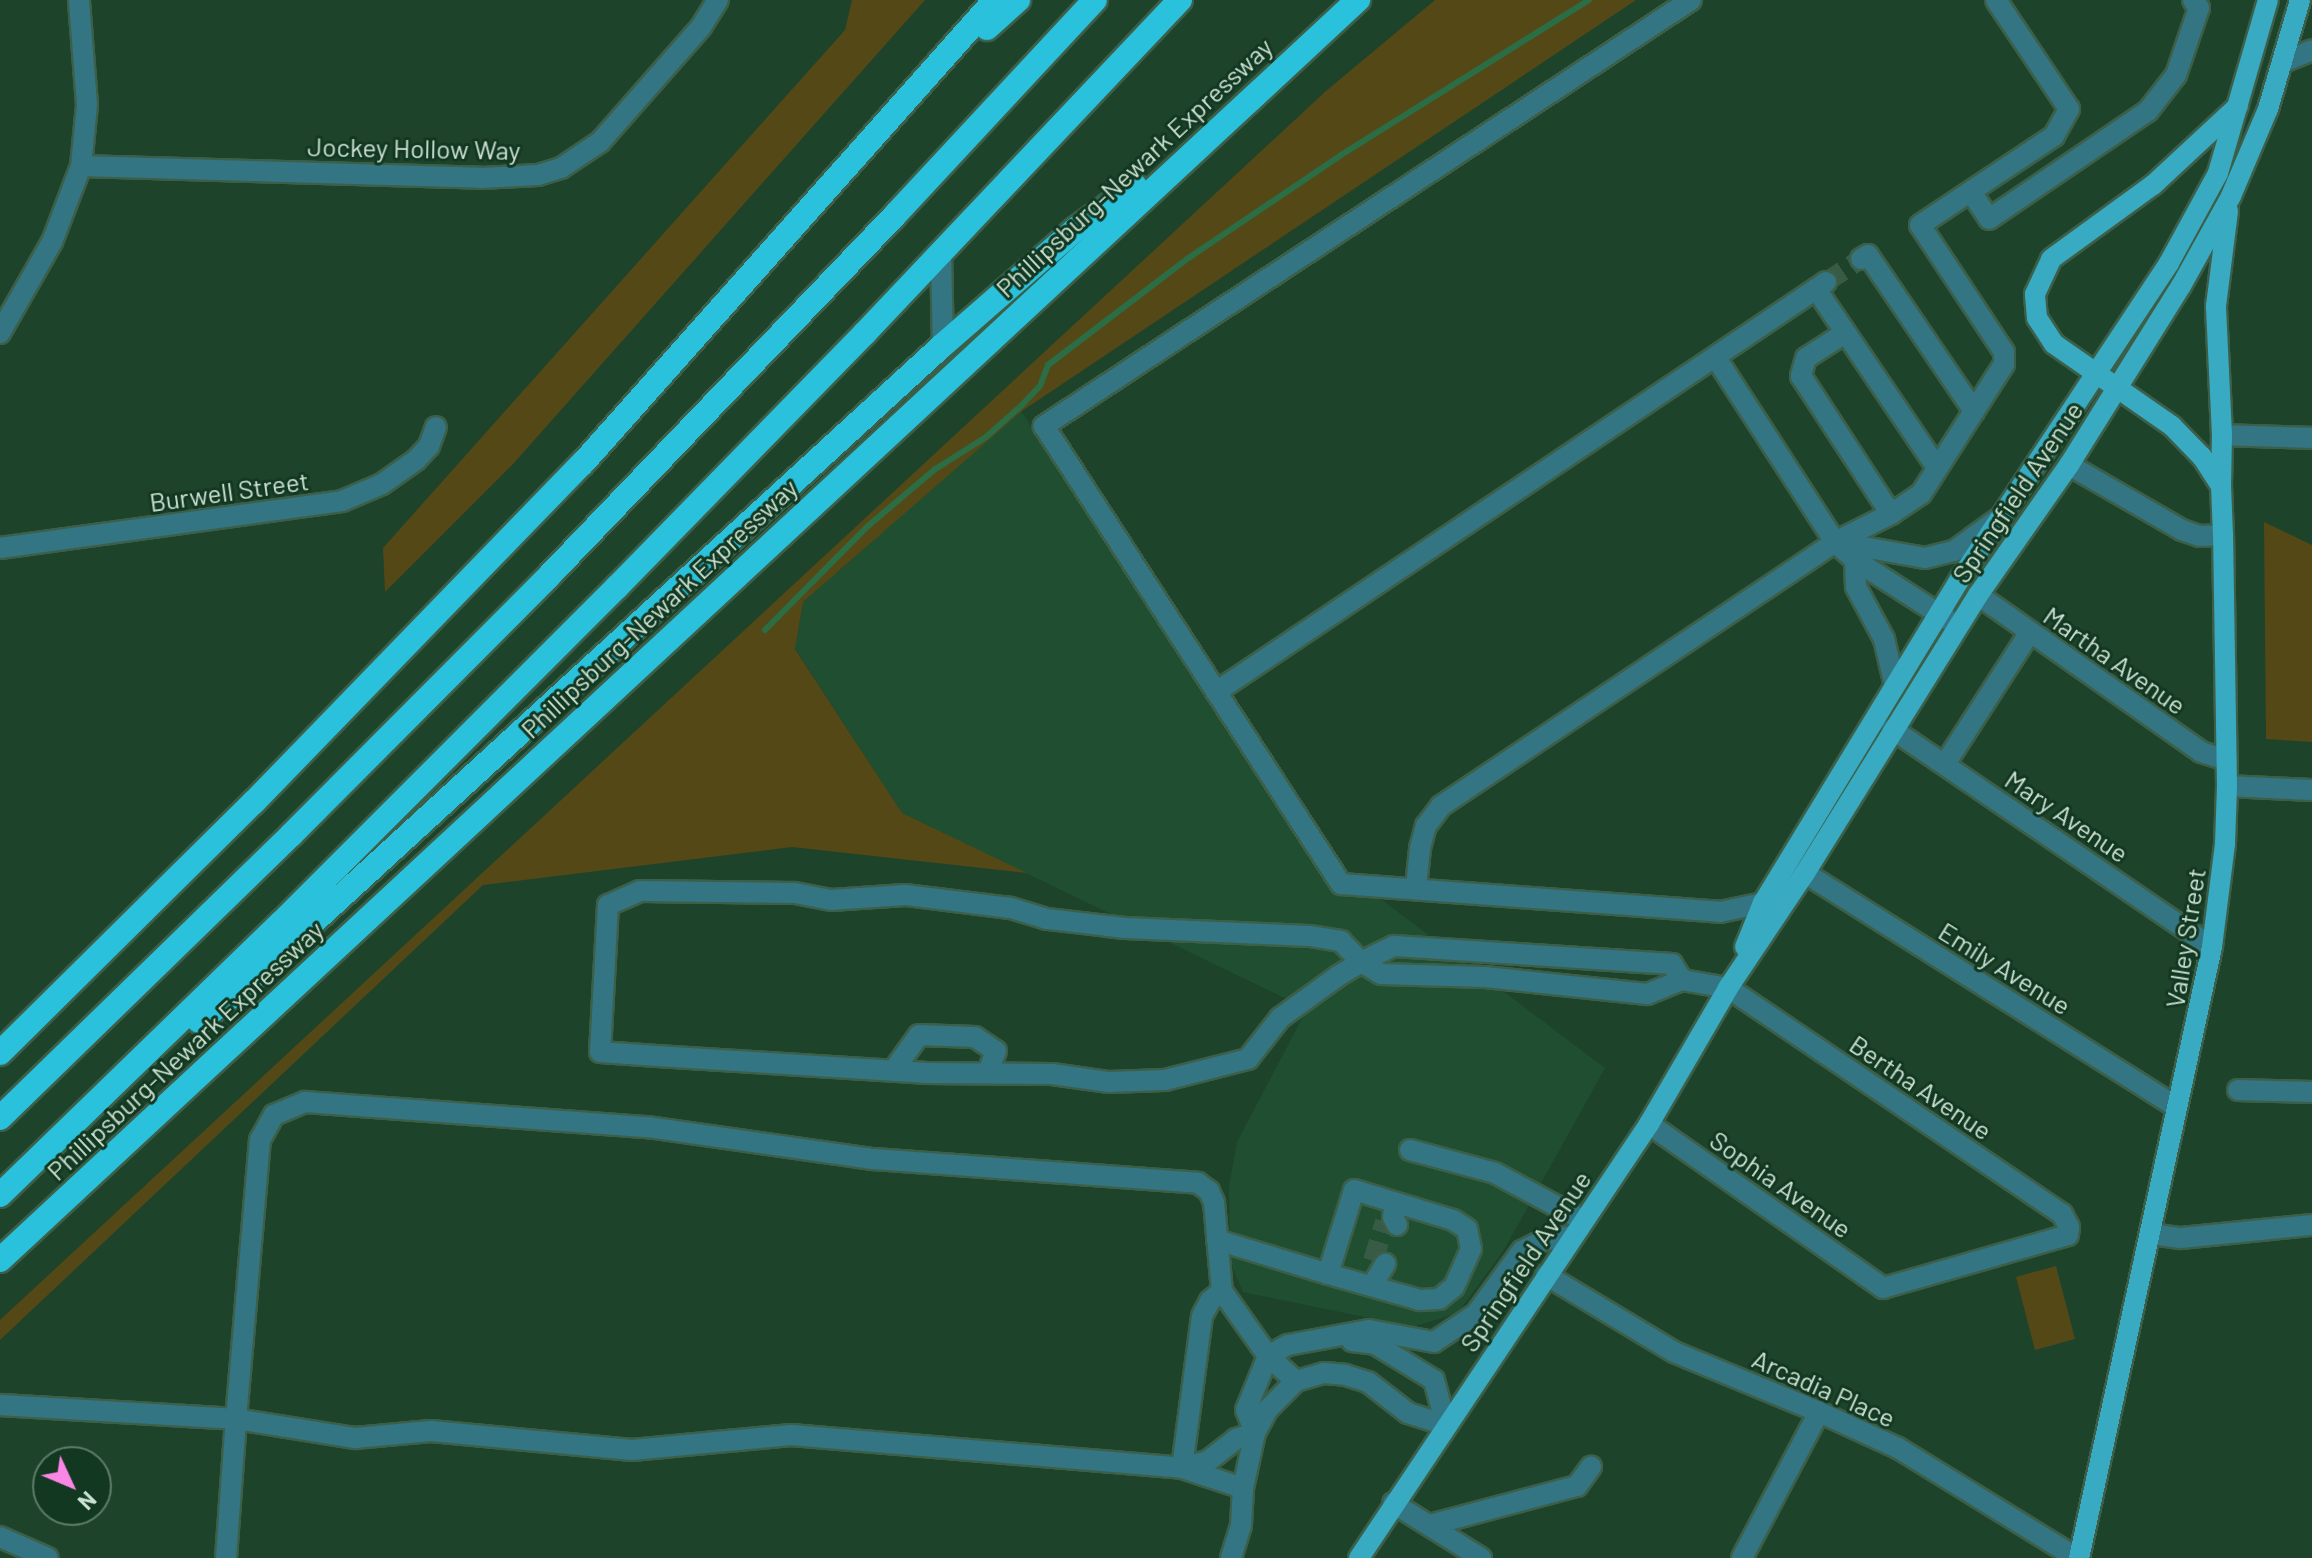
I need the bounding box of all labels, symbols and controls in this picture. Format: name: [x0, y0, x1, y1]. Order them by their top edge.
street label: Phillipsburg-Newark Expressway: [989, 31, 1279, 303]
street label: Jockey Hollow Way: [307, 131, 521, 165]
street label: Springfield Avenue: [1945, 396, 2089, 588]
street label: Burwell Street: [147, 464, 311, 518]
street label: Phillipsburg-Newark Expressway: [514, 472, 804, 744]
street label: Martha Avenue: [2038, 600, 2192, 720]
street label: Mary Avenue: [1999, 763, 2135, 869]
street label: Valley Street: [2159, 866, 2211, 1010]
street label: Phillipsburg-Newark Expressway: [40, 914, 330, 1186]
street label: Emily Avenue: [1933, 915, 2077, 1021]
street label: Bertha Avenue: [1844, 1028, 1998, 1146]
street label: Sophia Avenue: [1704, 1124, 1858, 1244]
street label: Springfield Avenue: [1453, 1165, 1597, 1357]
street label: Arcadia Place: [1748, 1343, 1900, 1433]
north arrow: [32, 1446, 112, 1526]
text: N: [73, 1487, 102, 1516]

